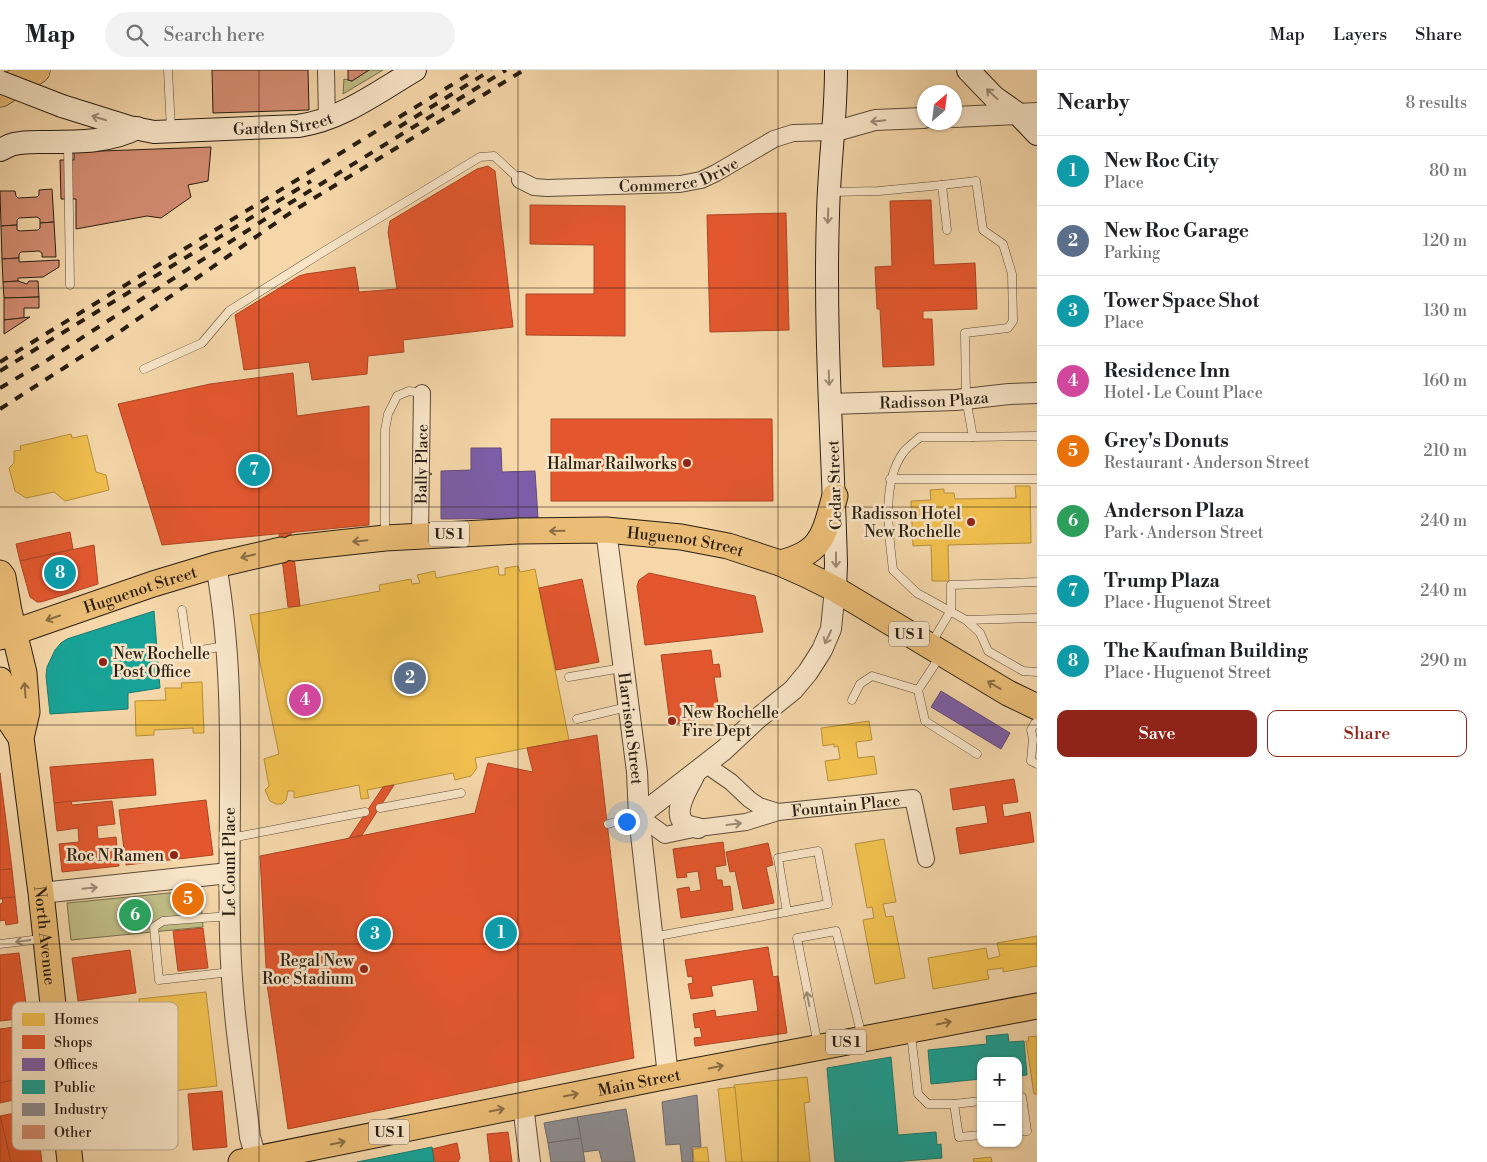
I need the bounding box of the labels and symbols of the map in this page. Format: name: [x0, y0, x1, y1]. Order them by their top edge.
north arrow: [917, 85, 962, 130]
one-way arrow: [985, 88, 998, 100]
street label: Garden Street: [233, 108, 336, 140]
one-way arrow: [92, 112, 108, 122]
one-way arrow: [870, 116, 886, 126]
street label: Commerce Drive: [618, 153, 742, 197]
one-way arrow: [823, 207, 833, 223]
one-way arrow: [825, 370, 834, 386]
street label: Radisson Plaza: [879, 387, 991, 413]
street label: Bally Place: [411, 424, 433, 505]
street label: Cedar Street: [823, 439, 847, 530]
pin: 7: [238, 451, 270, 489]
place label: Halmar Railworks: [547, 454, 677, 474]
marker: Halmar Railworks: [681, 457, 693, 469]
place label: Radisson Hotel New Rochelle: [851, 504, 961, 542]
marker: Radisson Hotel New Rochelle: [965, 516, 977, 528]
road number: US 1: [429, 522, 469, 546]
street label: Huguenot Street: [626, 523, 747, 562]
one-way arrow: [549, 526, 565, 535]
one-way arrow: [352, 536, 368, 546]
one-way arrow: [241, 552, 257, 561]
one-way arrow: [831, 552, 841, 568]
pin: 8: [44, 554, 76, 592]
street label: Huguenot Street: [81, 562, 200, 618]
one-way arrow: [46, 614, 61, 623]
road number: US 1: [889, 622, 929, 646]
one-way arrow: [822, 629, 832, 644]
place label: New Rochelle Post Office: [113, 644, 210, 682]
marker: New Rochelle Post Office: [97, 656, 109, 668]
pin: 2: [394, 659, 426, 697]
street label: Harrison Street: [613, 671, 647, 785]
one-way arrow: [987, 679, 1002, 689]
pin: 4: [289, 681, 321, 719]
one-way arrow: [20, 682, 30, 698]
place label: New Rochelle Fire Dept: [682, 703, 779, 741]
marker: New Rochelle Fire Dept: [666, 715, 678, 727]
street label: Fountain Place: [791, 790, 901, 822]
street label: Le Count Place: [220, 807, 240, 917]
your location: [614, 809, 640, 835]
one-way arrow: [725, 819, 741, 829]
place label: Roc N Ramen: [66, 846, 164, 866]
marker: Roc N Ramen: [168, 849, 180, 861]
pin: 5: [172, 880, 204, 918]
one-way arrow: [82, 883, 98, 893]
street label: North Avenue: [29, 885, 60, 986]
pin: 6: [119, 896, 151, 934]
pin: 1: [485, 914, 517, 952]
pin: 3: [359, 915, 391, 953]
one-way arrow: [15, 936, 31, 946]
place label: Regal New Roc Stadium: [262, 951, 355, 989]
marker: Regal New Roc Stadium: [358, 963, 370, 975]
one-way arrow: [803, 992, 813, 1008]
legend: [12, 1002, 178, 1150]
text: Homes: [54, 1011, 99, 1029]
one-way arrow: [936, 1017, 952, 1027]
road number: US 1: [826, 1030, 866, 1054]
text: Shops: [54, 1034, 92, 1052]
text: Offices: [54, 1056, 98, 1074]
one-way arrow: [707, 1061, 723, 1071]
street label: Main Street: [596, 1065, 683, 1101]
text: Public: [54, 1079, 95, 1097]
one-way arrow: [562, 1090, 578, 1100]
text: Industry: [54, 1101, 108, 1119]
one-way arrow: [489, 1105, 505, 1114]
road number: US 1: [369, 1120, 409, 1144]
text: Other: [54, 1124, 92, 1142]
one-way arrow: [330, 1137, 346, 1147]

